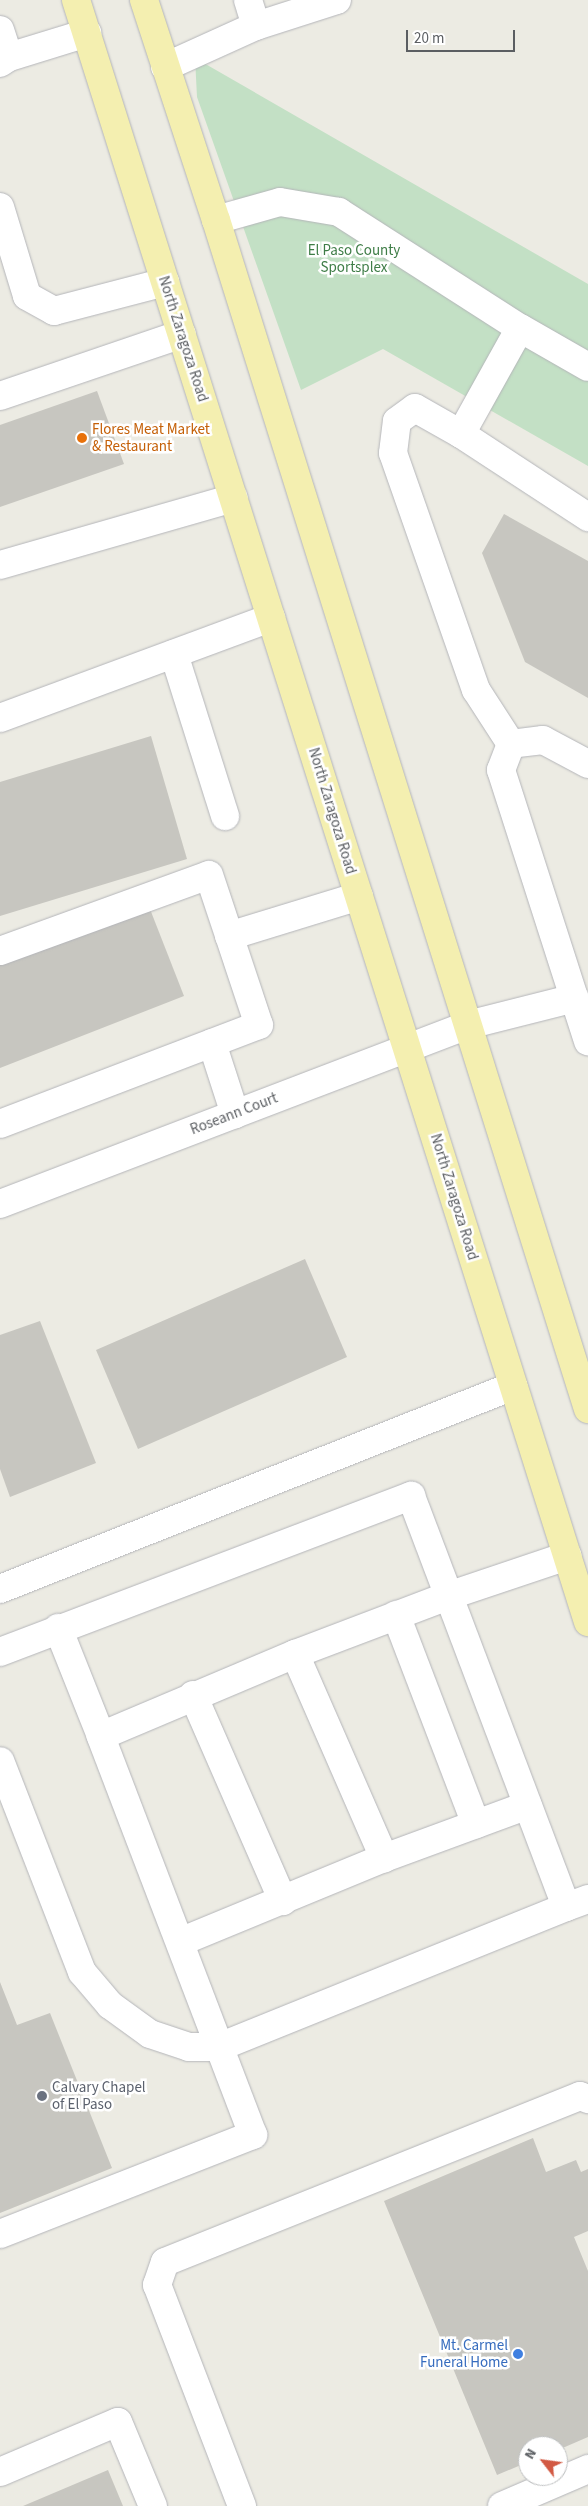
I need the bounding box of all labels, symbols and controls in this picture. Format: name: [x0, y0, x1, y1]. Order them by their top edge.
scale bar: [408, 20, 517, 52]
text: 20 m: [414, 28, 444, 49]
park label: El Paso County Sportsplex: [308, 241, 400, 276]
street label: North Zaragoza Road: [154, 274, 212, 404]
place label: Flores Meat Market & Restaurant: [92, 420, 210, 455]
marker: Flores Meat Market & Restaurant: [76, 432, 88, 444]
street label: North Zaragoza Road: [304, 746, 360, 876]
street label: Roseann Court: [188, 1089, 280, 1139]
street label: North Zaragoza Road: [426, 1132, 482, 1262]
place label: Calvary Chapel of El Paso: [52, 2078, 146, 2113]
marker: Calvary Chapel of El Paso: [36, 2090, 48, 2102]
place label: Mt. Carmel Funeral Home: [420, 2336, 508, 2371]
marker: Mt. Carmel Funeral Home: [512, 2348, 524, 2360]
north arrow: [518, 2436, 568, 2486]
text: N: [520, 2445, 542, 2463]

